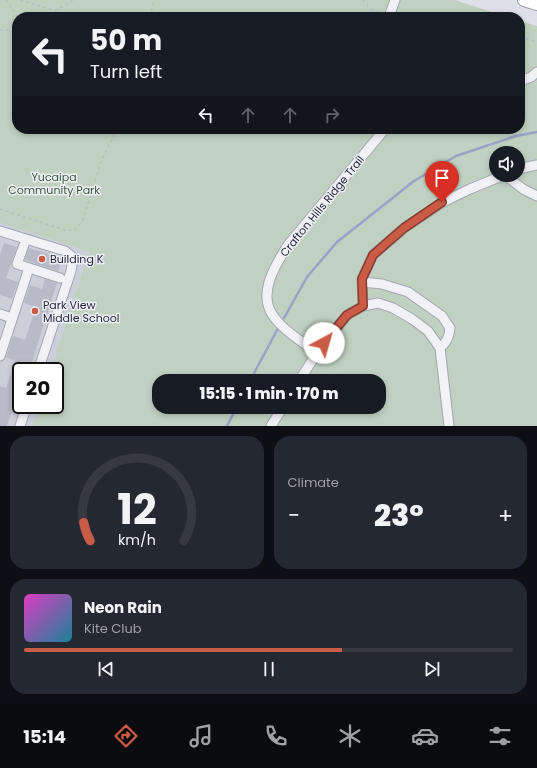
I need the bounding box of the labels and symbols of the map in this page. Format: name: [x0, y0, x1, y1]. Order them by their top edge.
street label: Crafton Hills Ridge Trail: [276, 152, 368, 260]
pin: [425, 161, 459, 202]
park label: Yucaipa Community Park: [8, 169, 100, 198]
place label: Building K: [50, 251, 104, 267]
marker: Building K: [37, 254, 47, 264]
place label: Park View Middle School: [43, 297, 119, 326]
marker: Park View Middle School: [30, 306, 40, 316]
position arrow: [303, 322, 345, 364]
speed limit sign: 20: [12, 362, 64, 414]

